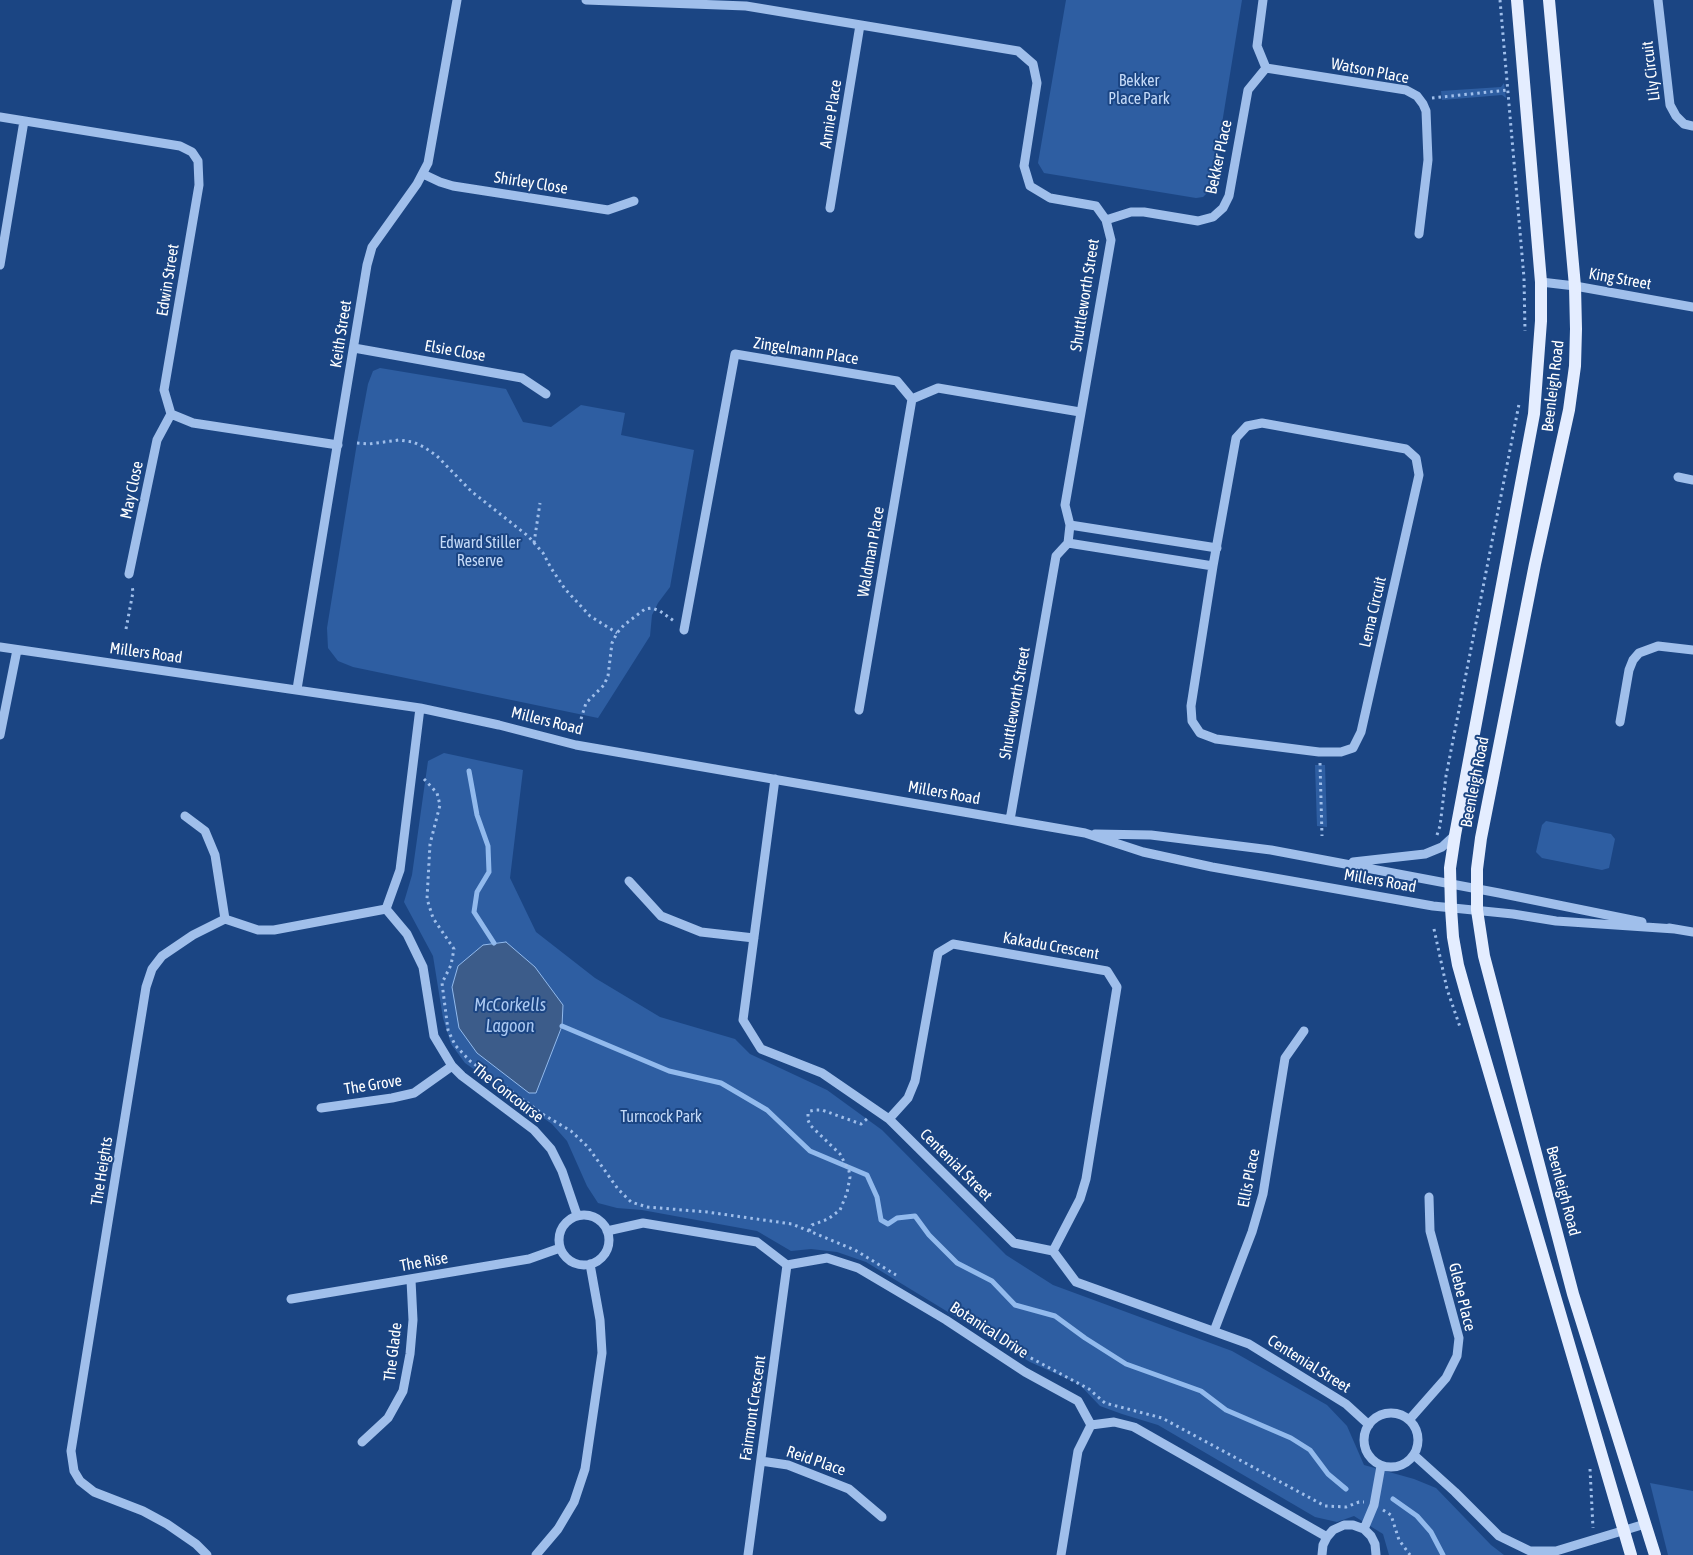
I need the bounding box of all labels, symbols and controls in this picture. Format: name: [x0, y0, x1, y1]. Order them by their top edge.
street label: Lily Circuit: [1638, 40, 1664, 102]
street label: Watson Place: [1329, 54, 1411, 88]
park label: Bekker Place Park: [1108, 71, 1170, 109]
street label: Annie Place: [816, 78, 846, 150]
street label: Bekker Place: [1202, 118, 1236, 196]
street label: Shirley Close: [493, 168, 569, 198]
street label: Shuttleworth Street: [1067, 237, 1103, 353]
street label: Edwin Street: [153, 243, 183, 317]
street label: King Street: [1587, 264, 1653, 294]
street label: Keith Street: [326, 299, 356, 369]
street label: Zingelmann Place: [752, 333, 860, 369]
street label: Elsie Close: [423, 336, 487, 366]
street label: Beenleigh Road: [1538, 339, 1568, 433]
street label: May Close: [117, 459, 147, 521]
street label: Waldman Place: [854, 505, 888, 599]
park label: Edward Stiller Reserve: [439, 533, 521, 571]
street label: Lema Circuit: [1356, 575, 1390, 649]
street label: Millers Road: [108, 638, 184, 668]
street label: Shuttleworth Street: [996, 645, 1034, 761]
street label: Millers Road: [509, 703, 585, 739]
street label: Beenleigh Road: [1457, 735, 1493, 829]
street label: Millers Road: [906, 777, 982, 809]
street label: Millers Road: [1342, 865, 1418, 897]
street label: Kakadu Crescent: [1001, 928, 1101, 964]
water label: McCorkells Lagoon: [474, 994, 546, 1036]
street label: The Concourse: [469, 1059, 547, 1127]
street label: The Grove: [343, 1071, 403, 1099]
park label: Turncock Park: [620, 1107, 702, 1127]
street label: Centenial Street: [916, 1125, 996, 1205]
street label: The Heights: [87, 1135, 117, 1207]
street label: Beenleigh Road: [1542, 1144, 1584, 1238]
street label: Ellis Place: [1234, 1147, 1264, 1209]
street label: The Rise: [398, 1248, 450, 1276]
street label: Glebe Place: [1444, 1261, 1480, 1333]
street label: Botanical Drive: [946, 1298, 1032, 1362]
street label: The Glade: [380, 1322, 406, 1382]
street label: Centenial Street: [1264, 1331, 1354, 1397]
street label: Fairmont Crescent: [736, 1354, 770, 1462]
street label: Reid Place: [784, 1442, 848, 1480]

